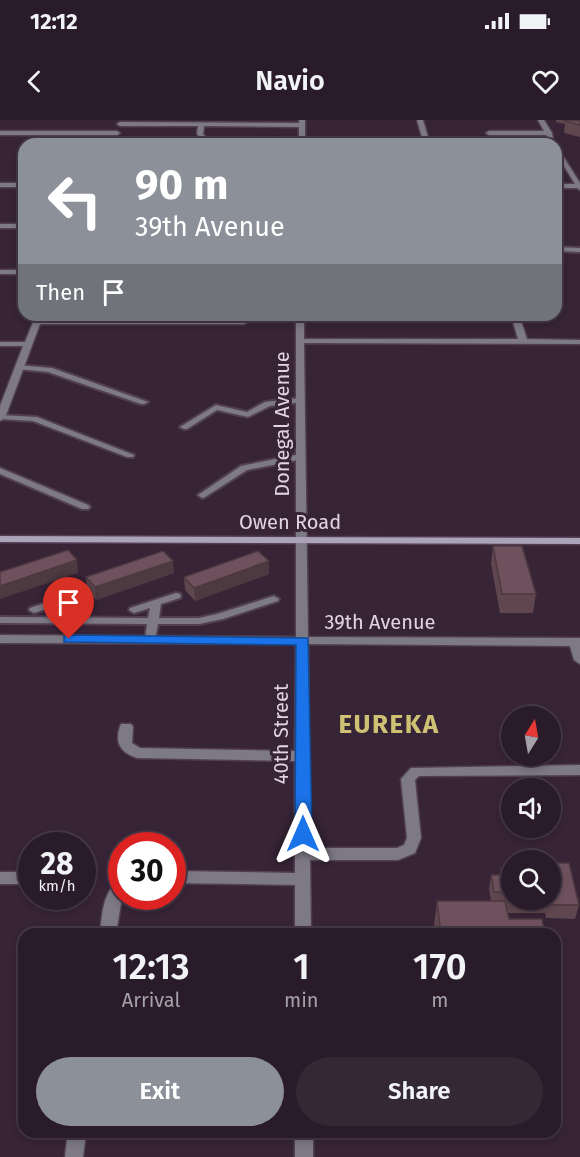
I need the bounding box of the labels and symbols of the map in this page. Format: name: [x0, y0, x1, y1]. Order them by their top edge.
street label: Donegal Avenue: [270, 351, 294, 497]
street label: Owen Road: [239, 510, 341, 534]
pin: [43, 577, 94, 639]
street label: 39th Avenue: [325, 610, 435, 634]
street label: 40th Street: [269, 683, 293, 784]
north arrow: [501, 706, 561, 766]
district label: EUREKA: [338, 709, 440, 740]
position arrow: [271, 802, 335, 866]
speed limit sign: 30: [108, 832, 186, 910]

